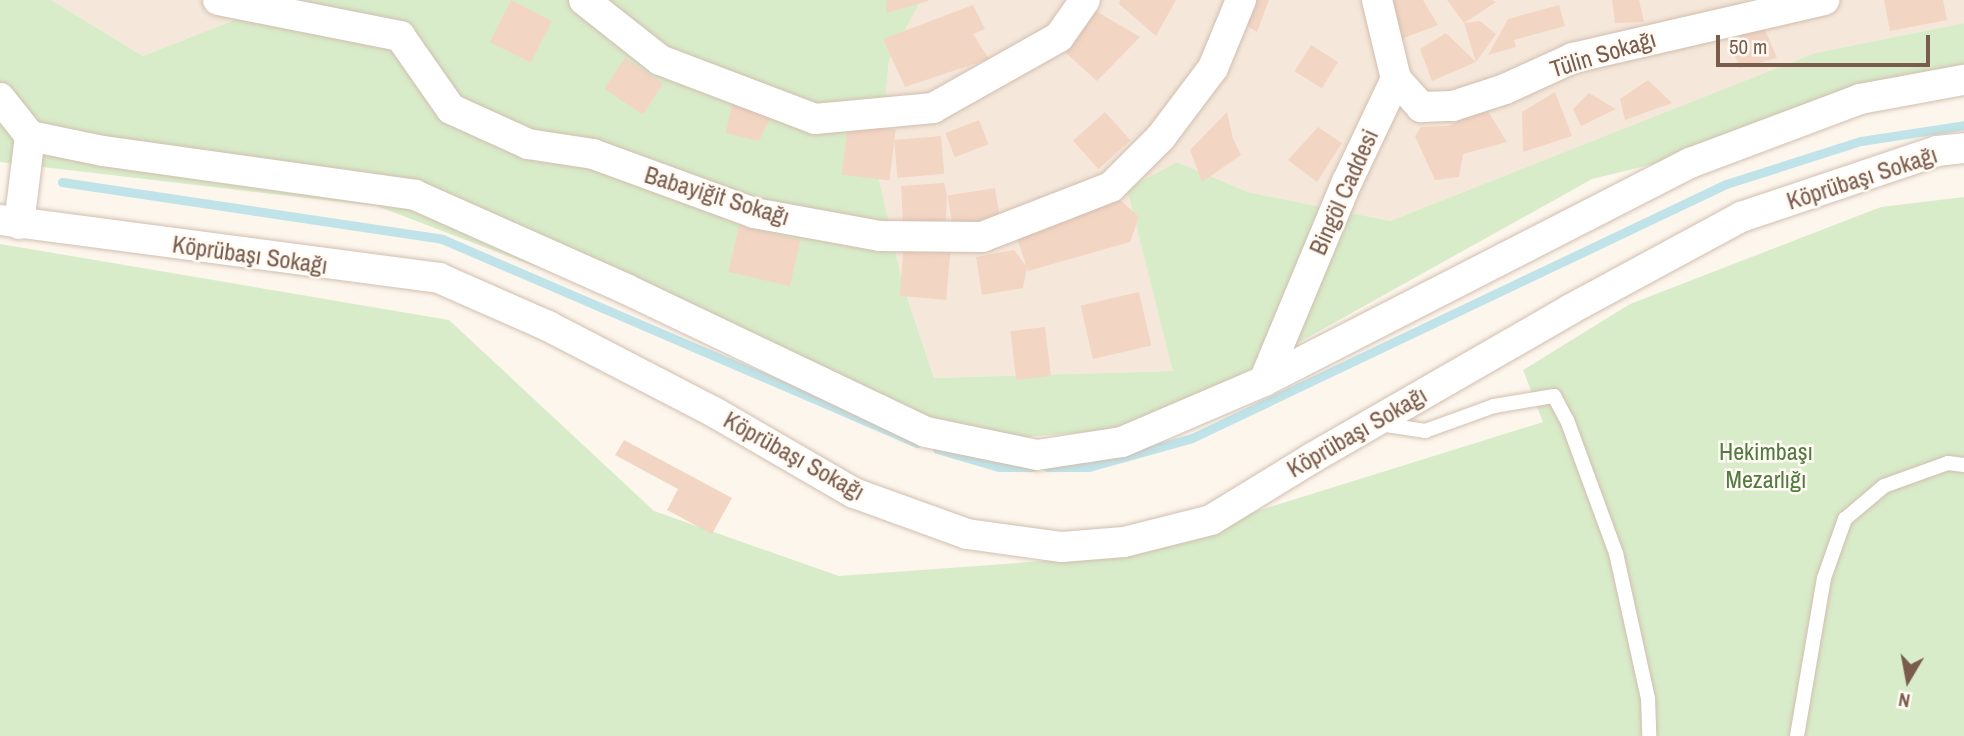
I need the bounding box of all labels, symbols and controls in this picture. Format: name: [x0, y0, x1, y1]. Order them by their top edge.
scale bar: [1719, 21, 1932, 65]
street label: Tülin Sokağı: [1547, 24, 1659, 84]
text: 50 m: [1729, 32, 1767, 61]
street label: Bingöl Caddesi: [1303, 125, 1385, 259]
street label: Köprübaşı Sokağı: [1783, 140, 1941, 216]
street label: Babayiğit Sokağı: [641, 160, 793, 232]
street label: Köprübaşı Sokağı: [171, 230, 329, 280]
street label: Köprübaşı Sokağı: [1282, 380, 1432, 484]
street label: Köprübaşı Sokağı: [719, 405, 869, 507]
park label: Hekimbaşı Mezarlığı: [1719, 438, 1813, 494]
north arrow: [1873, 645, 1943, 715]
text: N: [1897, 687, 1912, 714]

